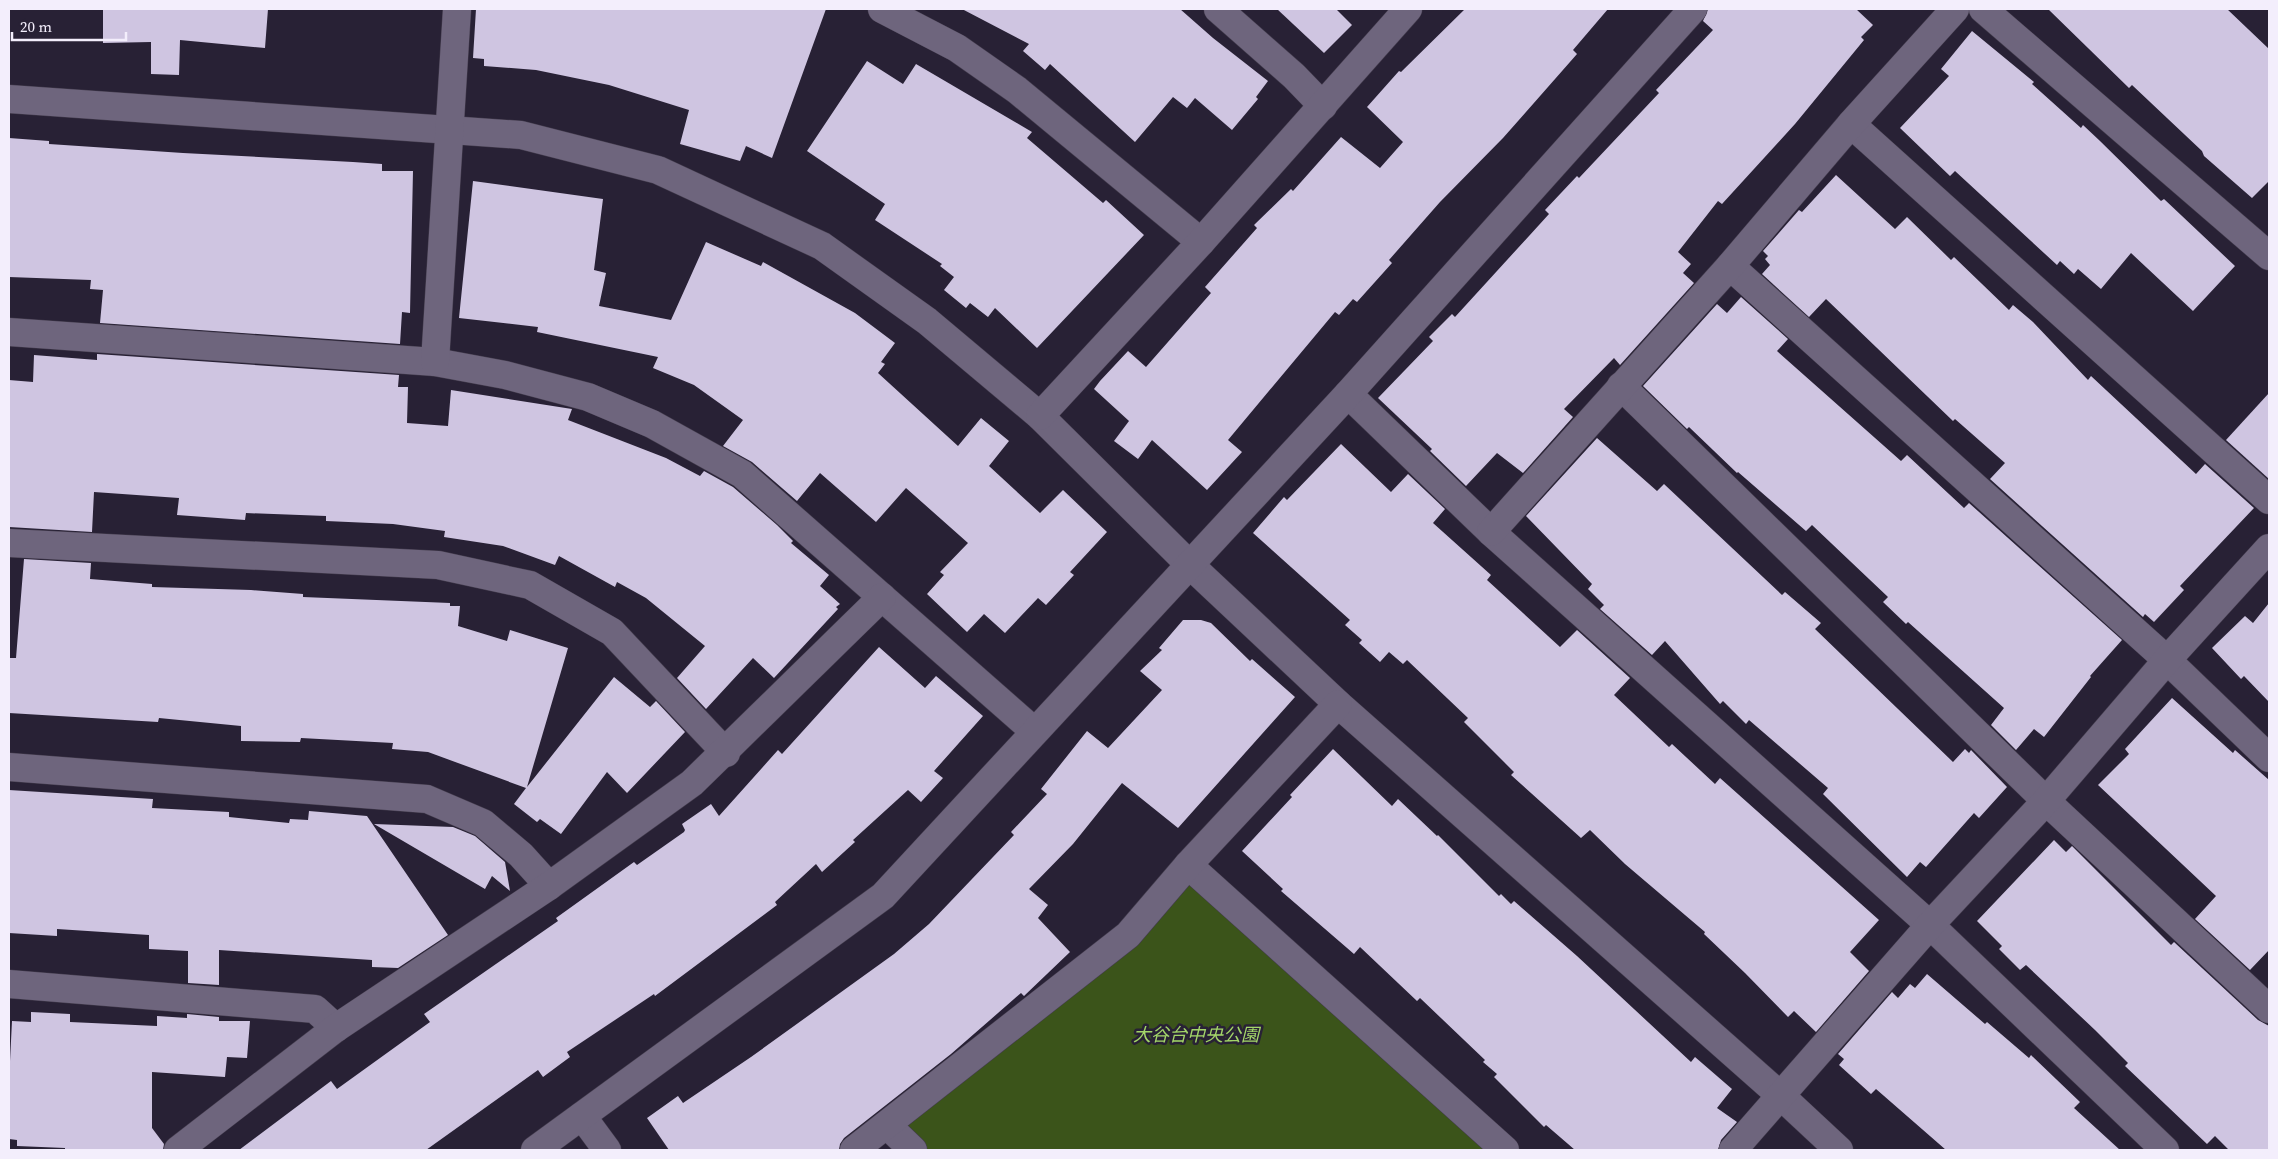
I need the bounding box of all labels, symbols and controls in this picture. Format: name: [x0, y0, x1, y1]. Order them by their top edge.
scale bar: [12, 10, 126, 42]
text: 20 m: [20, 16, 52, 37]
park label: 大谷台中央公園: [1133, 1022, 1262, 1047]

